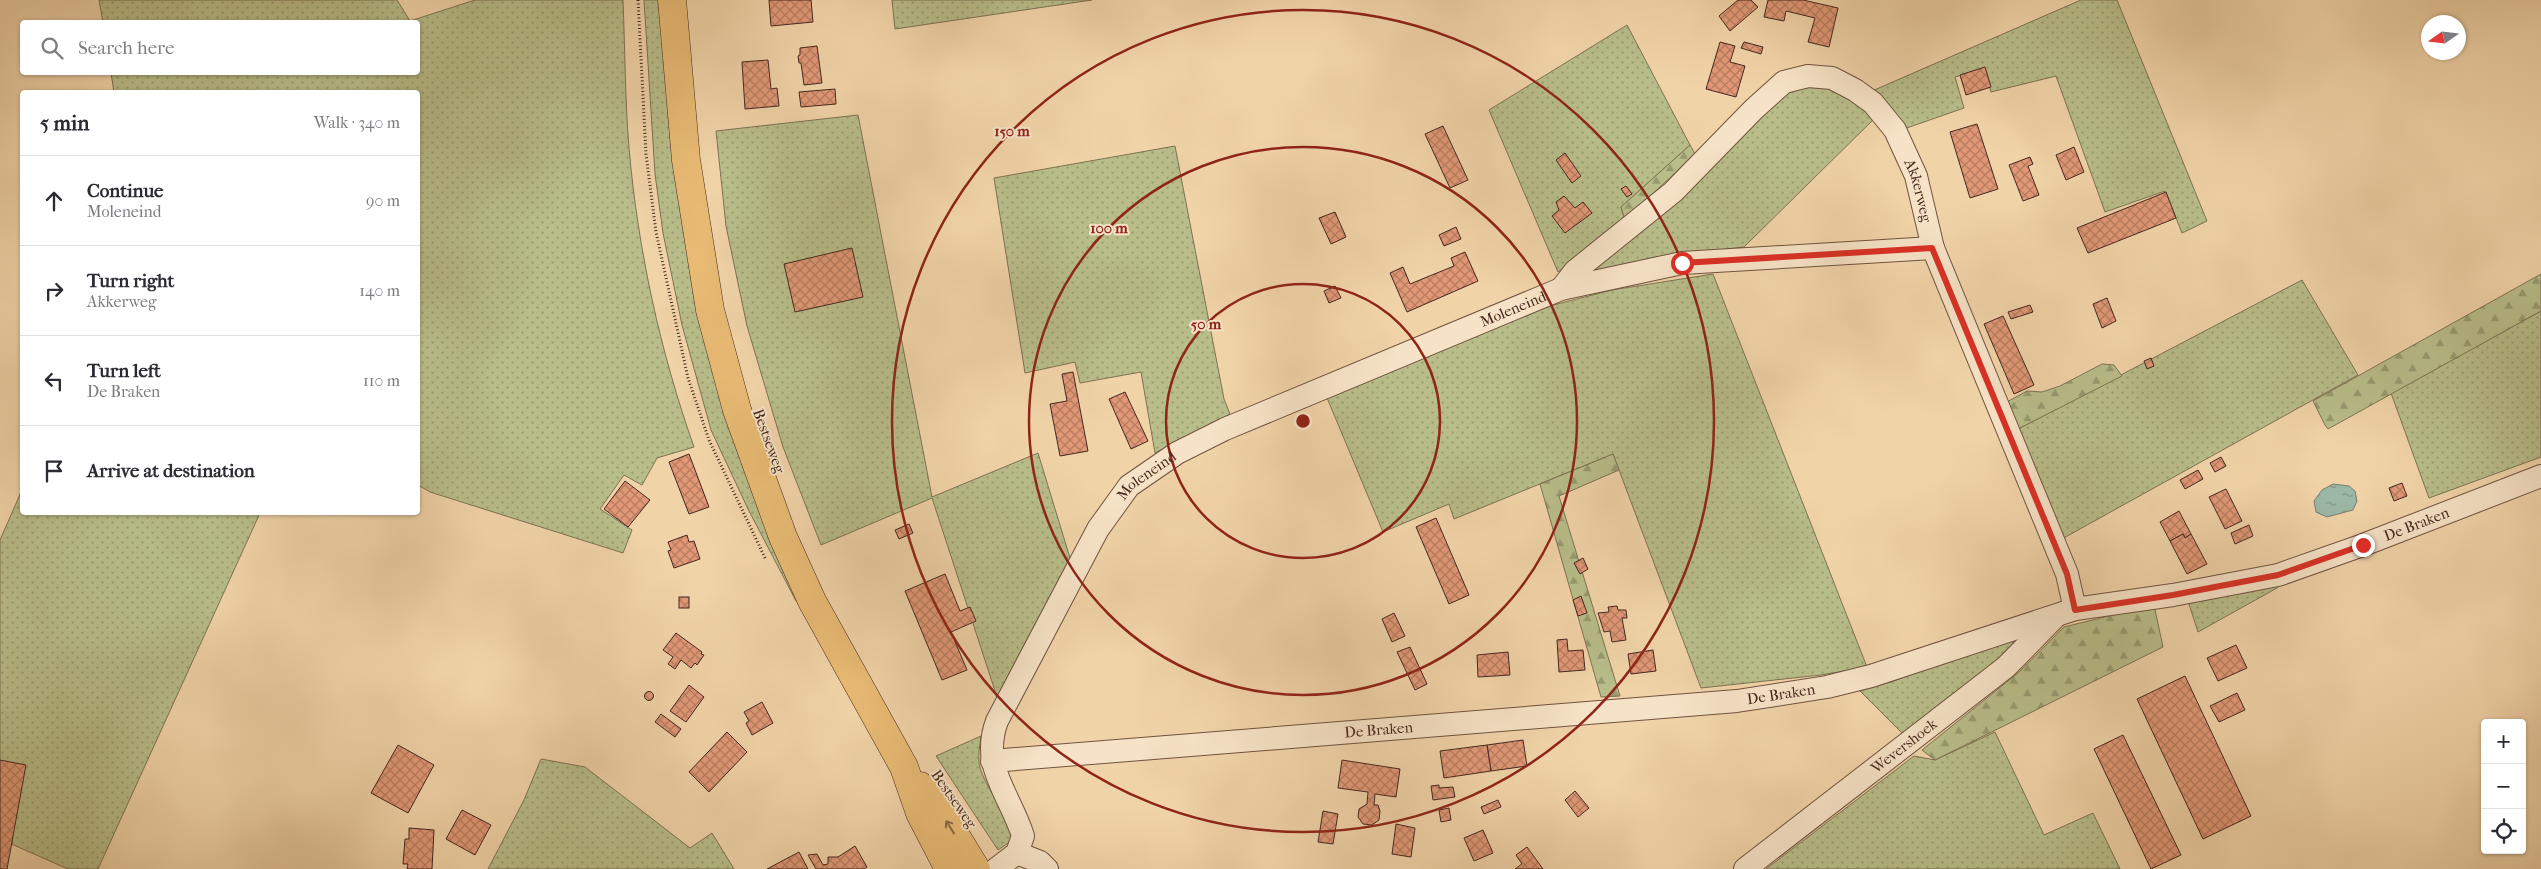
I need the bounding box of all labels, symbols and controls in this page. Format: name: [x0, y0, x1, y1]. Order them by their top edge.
north arrow: [2421, 15, 2466, 60]
search box: [20, 20, 420, 75]
icon: search: [38, 34, 66, 62]
text: Search here: [78, 37, 174, 59]
text: 5 min: [40, 111, 89, 135]
text: Walk · 340 m: [314, 113, 400, 132]
text: 150 m: [994, 122, 1030, 140]
street label: Akkerweg: [1900, 155, 1936, 225]
text: Continue: [87, 180, 163, 202]
icon: ahead: [40, 187, 68, 215]
text: 90 m: [366, 191, 400, 210]
text: Moleneind: [87, 202, 161, 221]
text: 100 m: [1090, 219, 1128, 237]
route start: [1671, 252, 1694, 275]
text: Turn right: [87, 270, 174, 292]
icon: right: [40, 277, 68, 305]
text: 140 m: [359, 281, 400, 300]
street label: Moleneind: [1477, 287, 1550, 331]
text: Akkerweg: [87, 292, 157, 311]
text: 50 m: [1191, 315, 1222, 333]
text: Turn left: [87, 360, 161, 382]
icon: left: [40, 367, 68, 395]
text: 110 m: [363, 371, 400, 390]
text: De Braken: [87, 382, 160, 401]
street label: Bestseweg: [749, 406, 789, 477]
centre of rings: [1294, 412, 1312, 430]
street label: Moleneind: [1113, 447, 1180, 503]
icon: arrive: [40, 457, 68, 485]
text: Arrive at destination: [87, 460, 255, 482]
street label: De Braken: [2381, 503, 2452, 545]
route end: [2352, 534, 2375, 557]
street label: De Braken: [1746, 680, 1817, 708]
street label: Wevershoek: [1867, 715, 1941, 778]
street label: De Braken: [1344, 718, 1414, 742]
map controls: [2481, 719, 2526, 854]
button: +: [2481, 719, 2526, 764]
button: −: [2481, 764, 2526, 809]
street label: Bestseweg: [927, 766, 981, 832]
button: locate: [2481, 809, 2526, 854]
one-way arrow: [945, 821, 955, 835]

